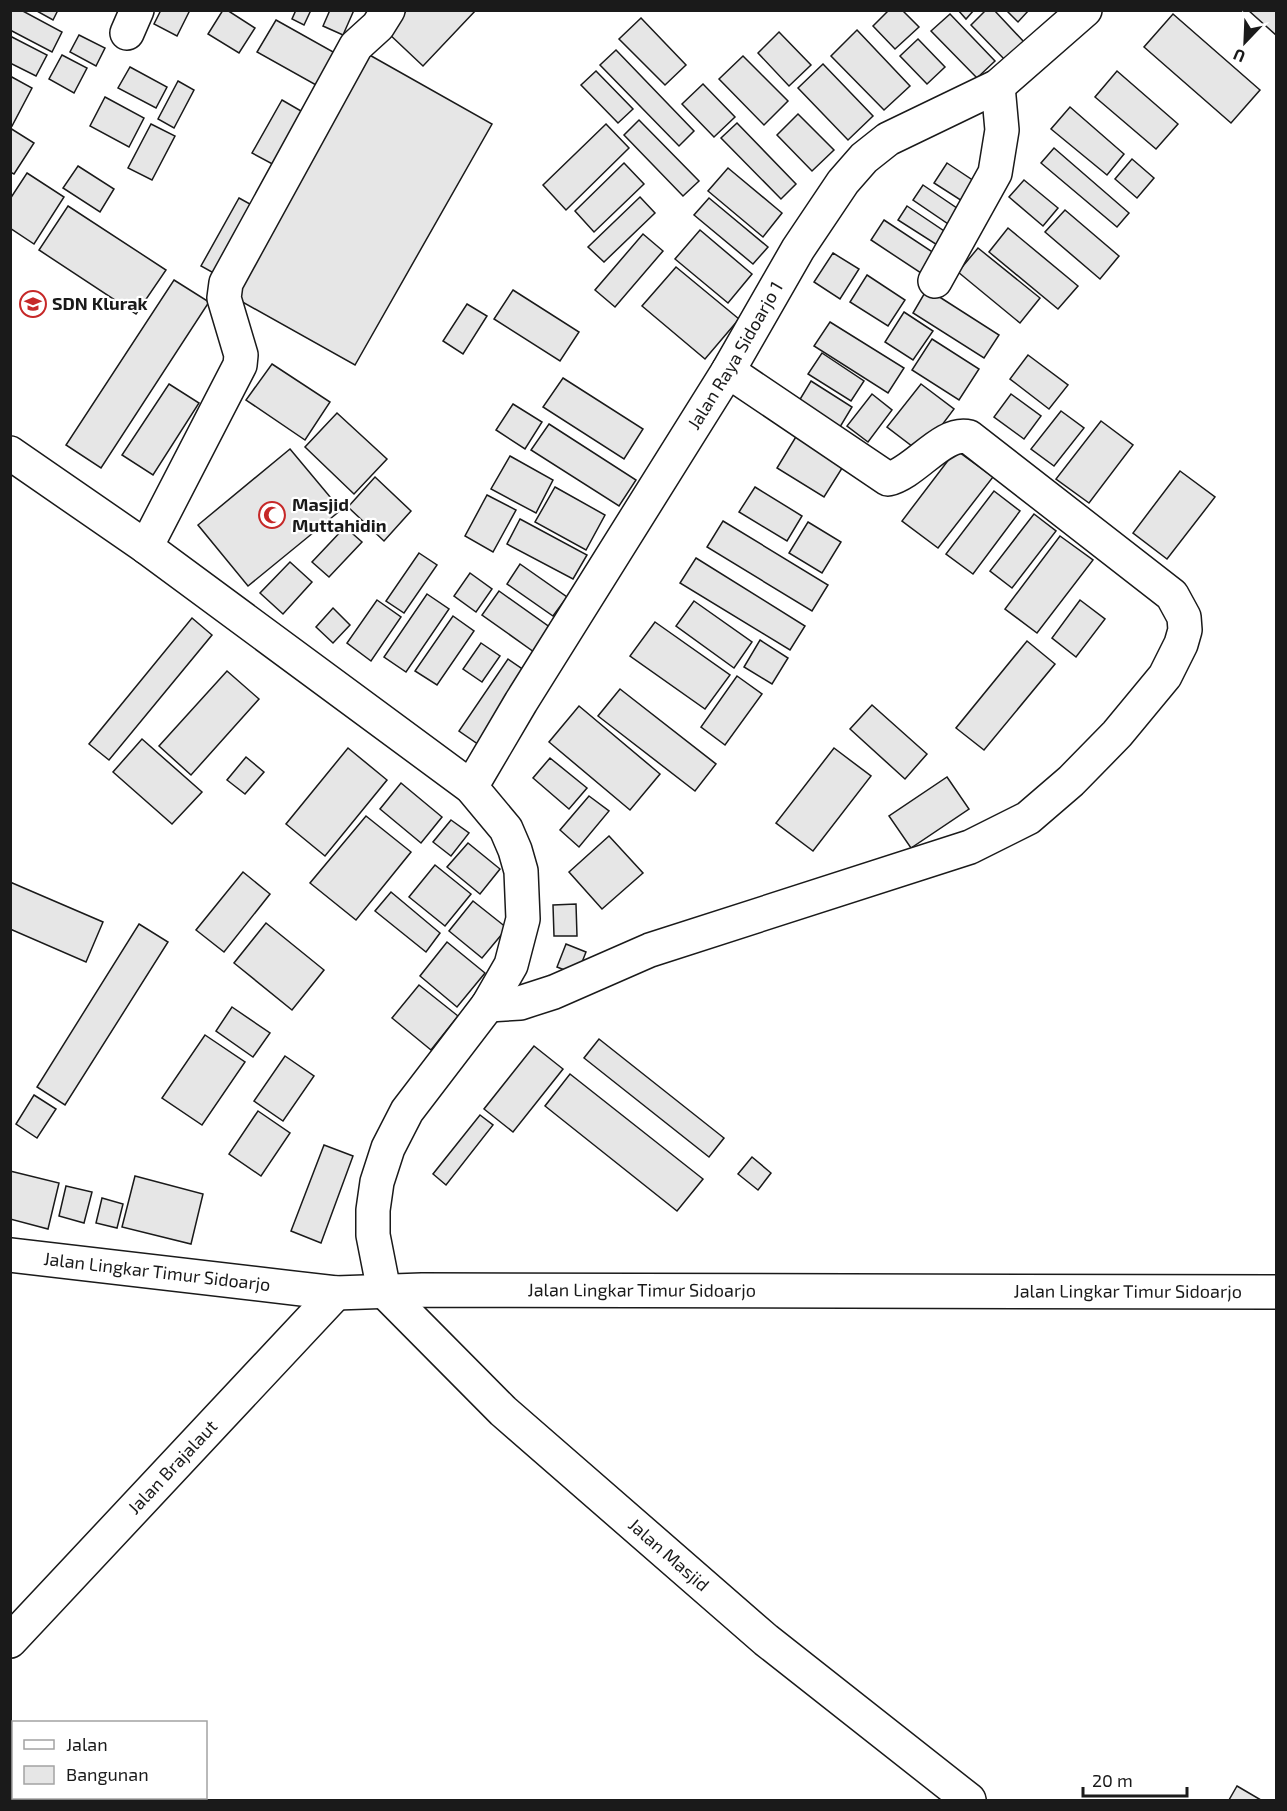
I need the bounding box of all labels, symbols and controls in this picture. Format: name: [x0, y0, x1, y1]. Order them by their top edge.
north arrow: [1215, 12, 1275, 72]
text: U: [1230, 45, 1248, 67]
street label: Jalan Raya Sidoarjo 1: [682, 277, 787, 433]
school or university icon: SDN Klurak: [18, 289, 48, 319]
place label: SDN Klurak: [52, 292, 148, 314]
place label: Masjid Muttahidin: [292, 493, 386, 536]
mosque icon: Masjid Muttahidin: [257, 500, 287, 530]
street label: Jalan Lingkar Timur Sidoarjo: [42, 1247, 272, 1295]
street label: Jalan Lingkar Timur Sidoarjo: [528, 1278, 756, 1301]
street label: Jalan Lingkar Timur Sidoarjo: [1014, 1279, 1242, 1302]
street label: Jalan Brajalaut: [123, 1415, 221, 1518]
street label: Jalan Masjid: [624, 1513, 714, 1595]
legend: [12, 1721, 207, 1799]
text: Jalan: [66, 1733, 108, 1755]
scale bar: [1083, 1760, 1186, 1798]
text: Bangunan: [66, 1763, 149, 1785]
text: 20 m: [1092, 1769, 1133, 1791]

